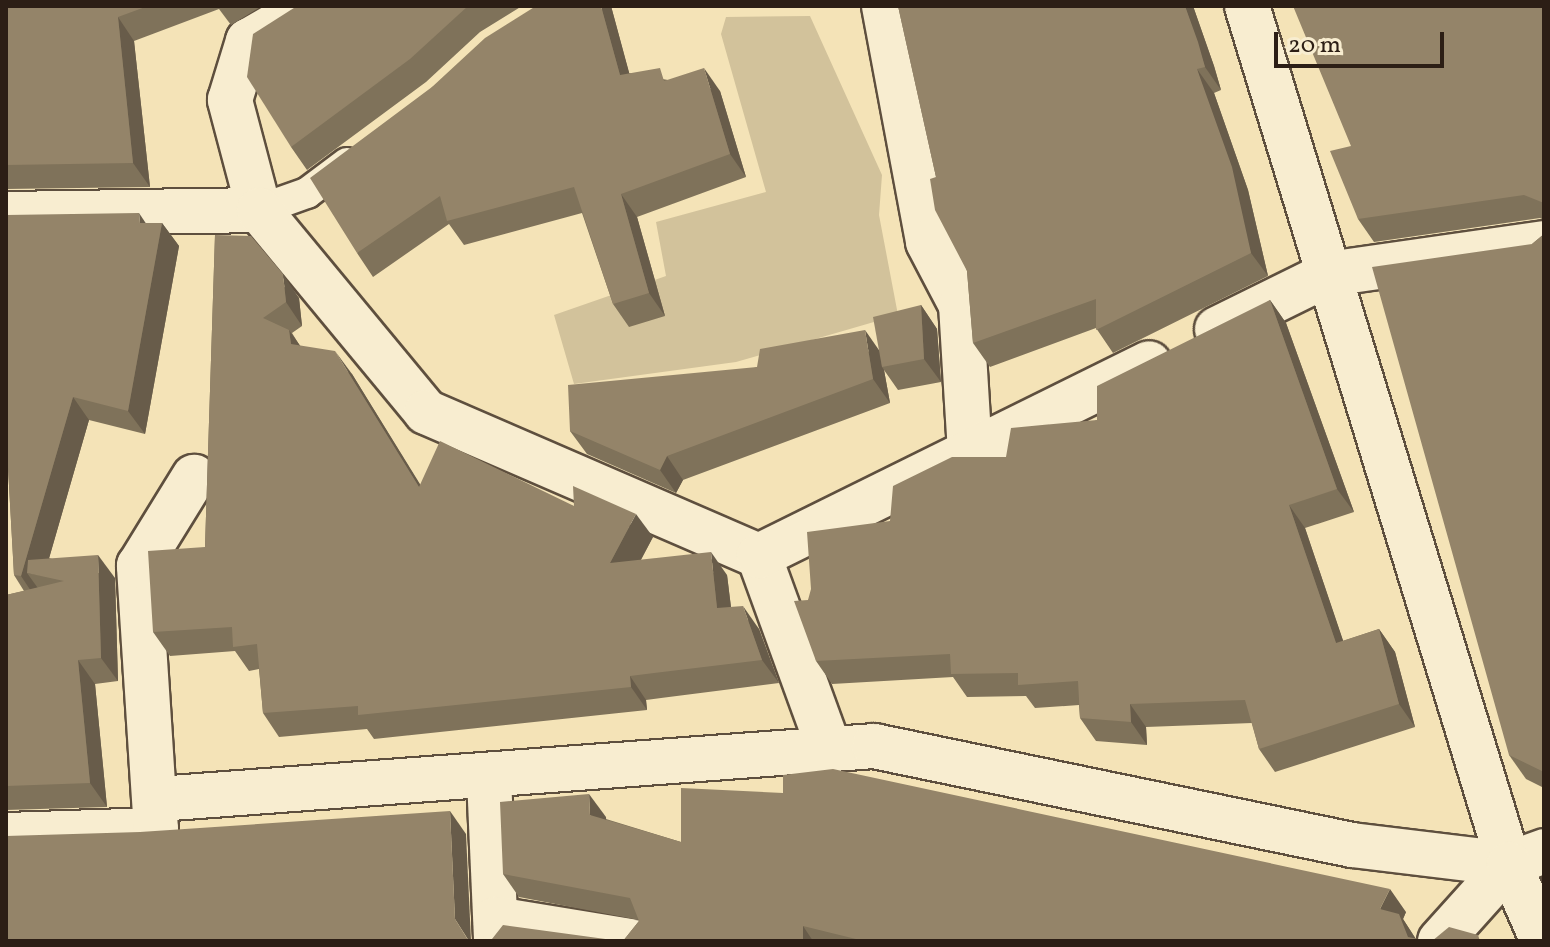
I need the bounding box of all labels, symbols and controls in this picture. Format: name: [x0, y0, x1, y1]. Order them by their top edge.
scale bar: [1278, 16, 1448, 66]
text: 20 m: [1288, 29, 1341, 63]

